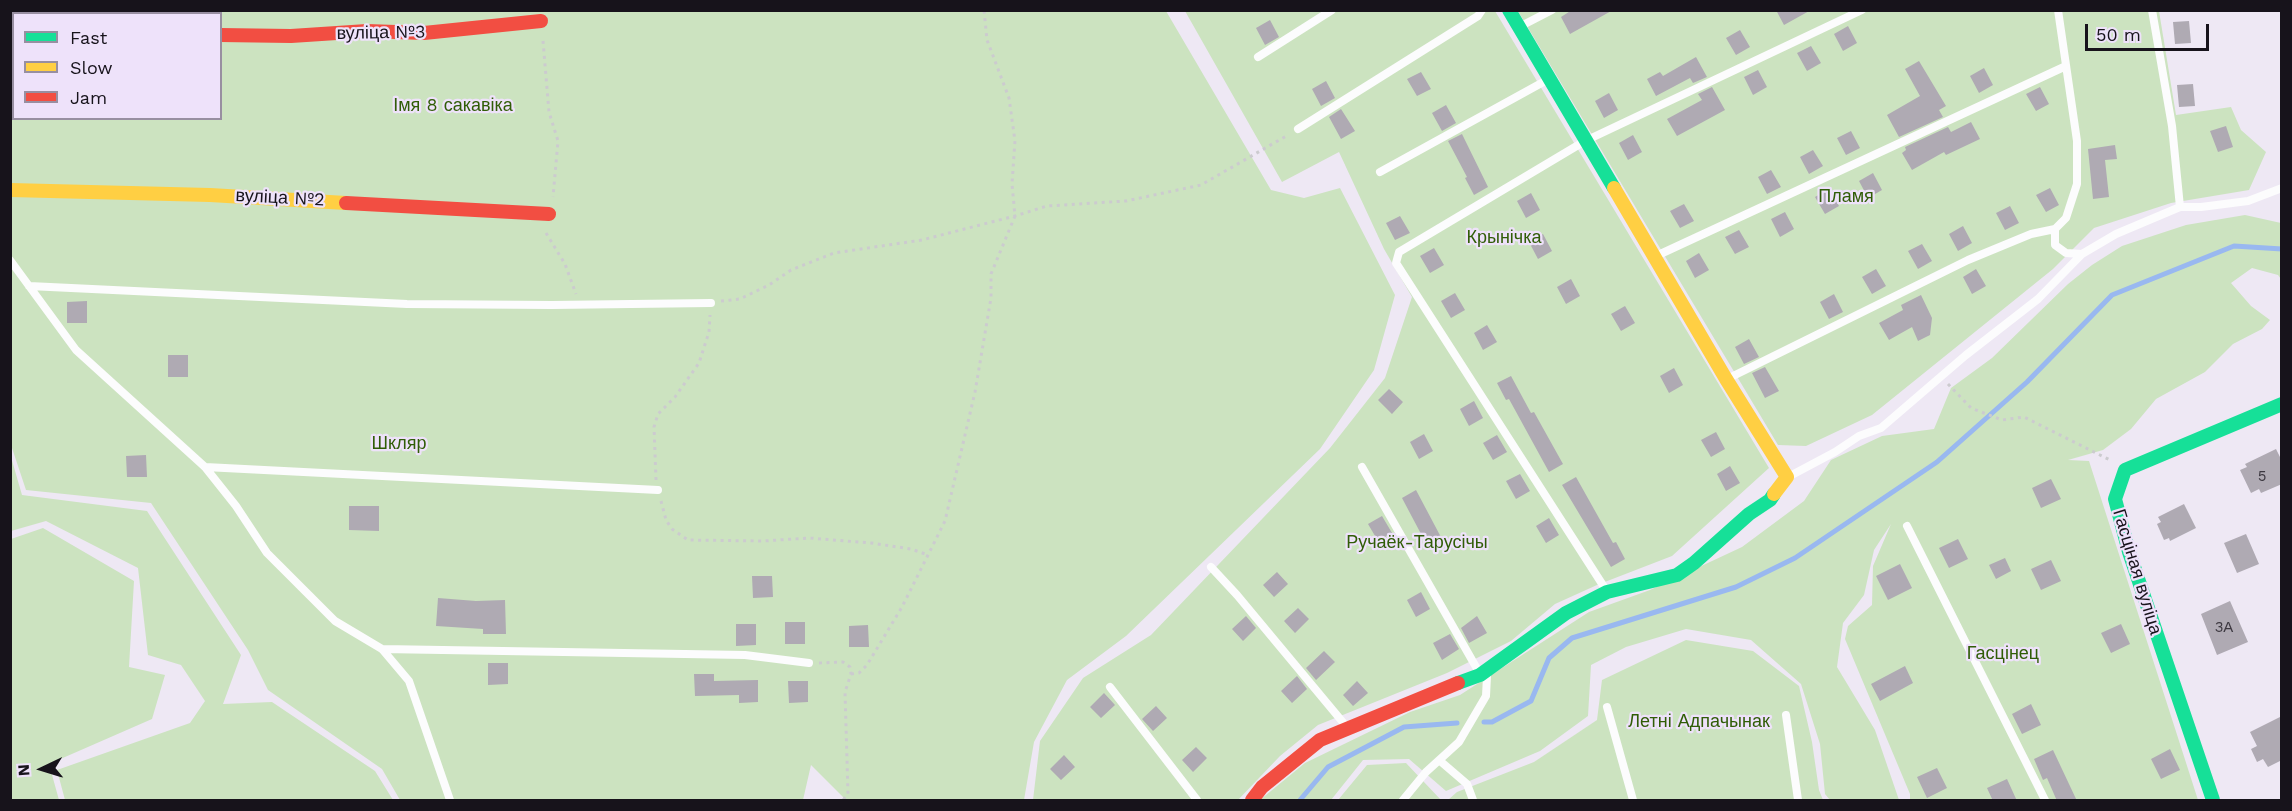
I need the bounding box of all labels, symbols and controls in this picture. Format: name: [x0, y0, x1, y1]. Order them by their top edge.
legend: [12, 12, 222, 120]
scale bar: [2088, 12, 2212, 50]
street label: вуліца №3: [336, 21, 426, 45]
text: 50 m: [2096, 24, 2141, 45]
text: Fast: [70, 27, 107, 48]
text: Slow: [70, 57, 113, 78]
text: Jam: [70, 87, 107, 108]
park label: Імя 8 сакавіка: [393, 95, 513, 117]
street label: вуліца №2: [235, 185, 325, 211]
park label: Пламя: [1818, 186, 1874, 208]
park label: Крынічка: [1466, 227, 1542, 249]
park label: Шкляр: [372, 433, 426, 455]
house number: 5: [2258, 468, 2266, 486]
street label: Гасціная вуліца: [2108, 506, 2166, 638]
park label: Ручаёк-Тарусічы: [1346, 532, 1488, 554]
house number: 3А: [2215, 619, 2233, 637]
park label: Гасцінец: [1967, 643, 2039, 665]
park label: Летні Адпачынак: [1628, 711, 1770, 733]
north arrow: [12, 739, 72, 799]
text: N: [14, 764, 33, 777]

